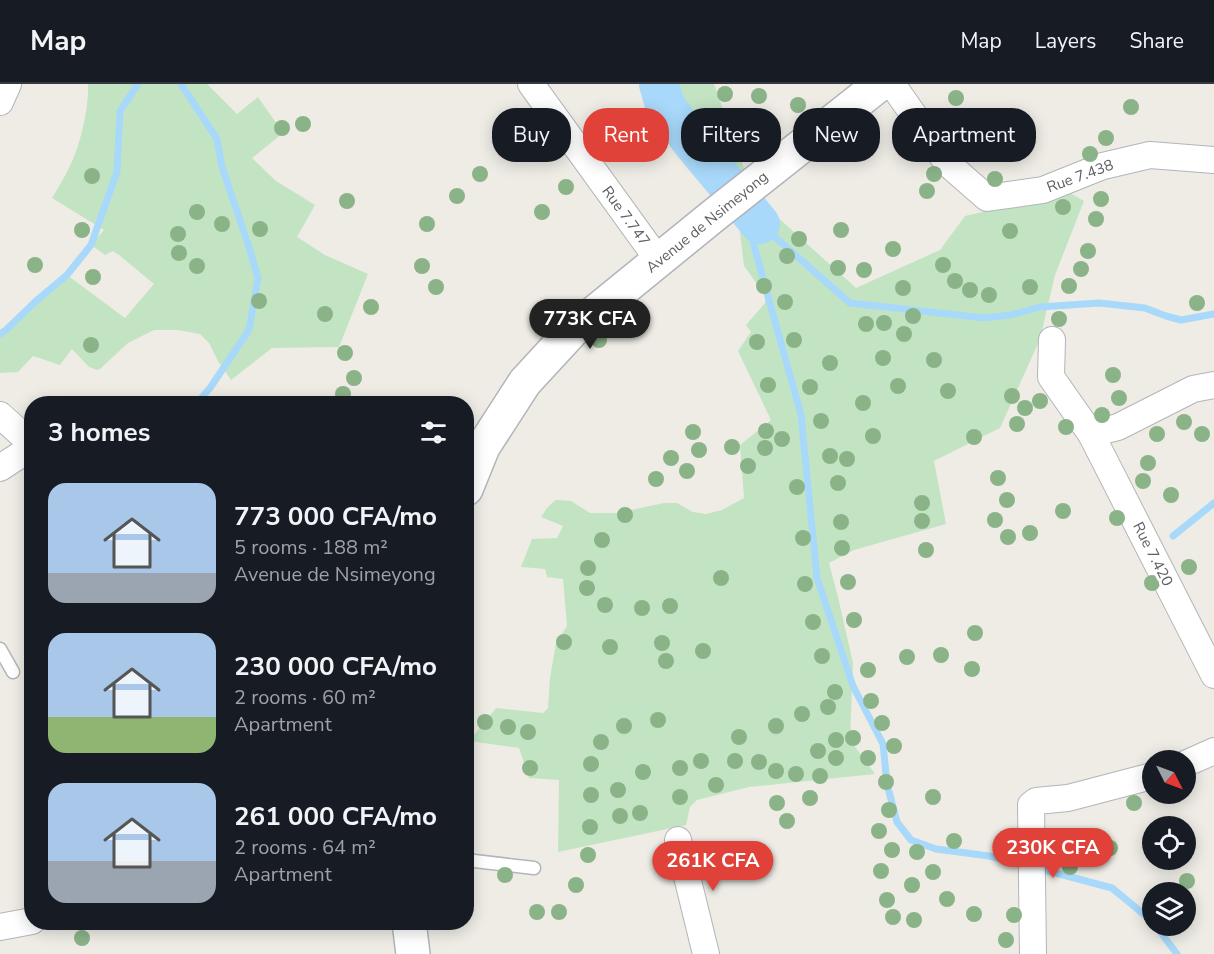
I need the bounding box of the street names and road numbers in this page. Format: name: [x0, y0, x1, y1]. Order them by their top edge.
street label: Rue 7.438: [1044, 155, 1116, 197]
street label: Avenue de Nsimeyong: [642, 167, 772, 277]
street label: Rue 7.747: [597, 182, 655, 250]
street label: Rue 7.420: [1128, 518, 1178, 590]

